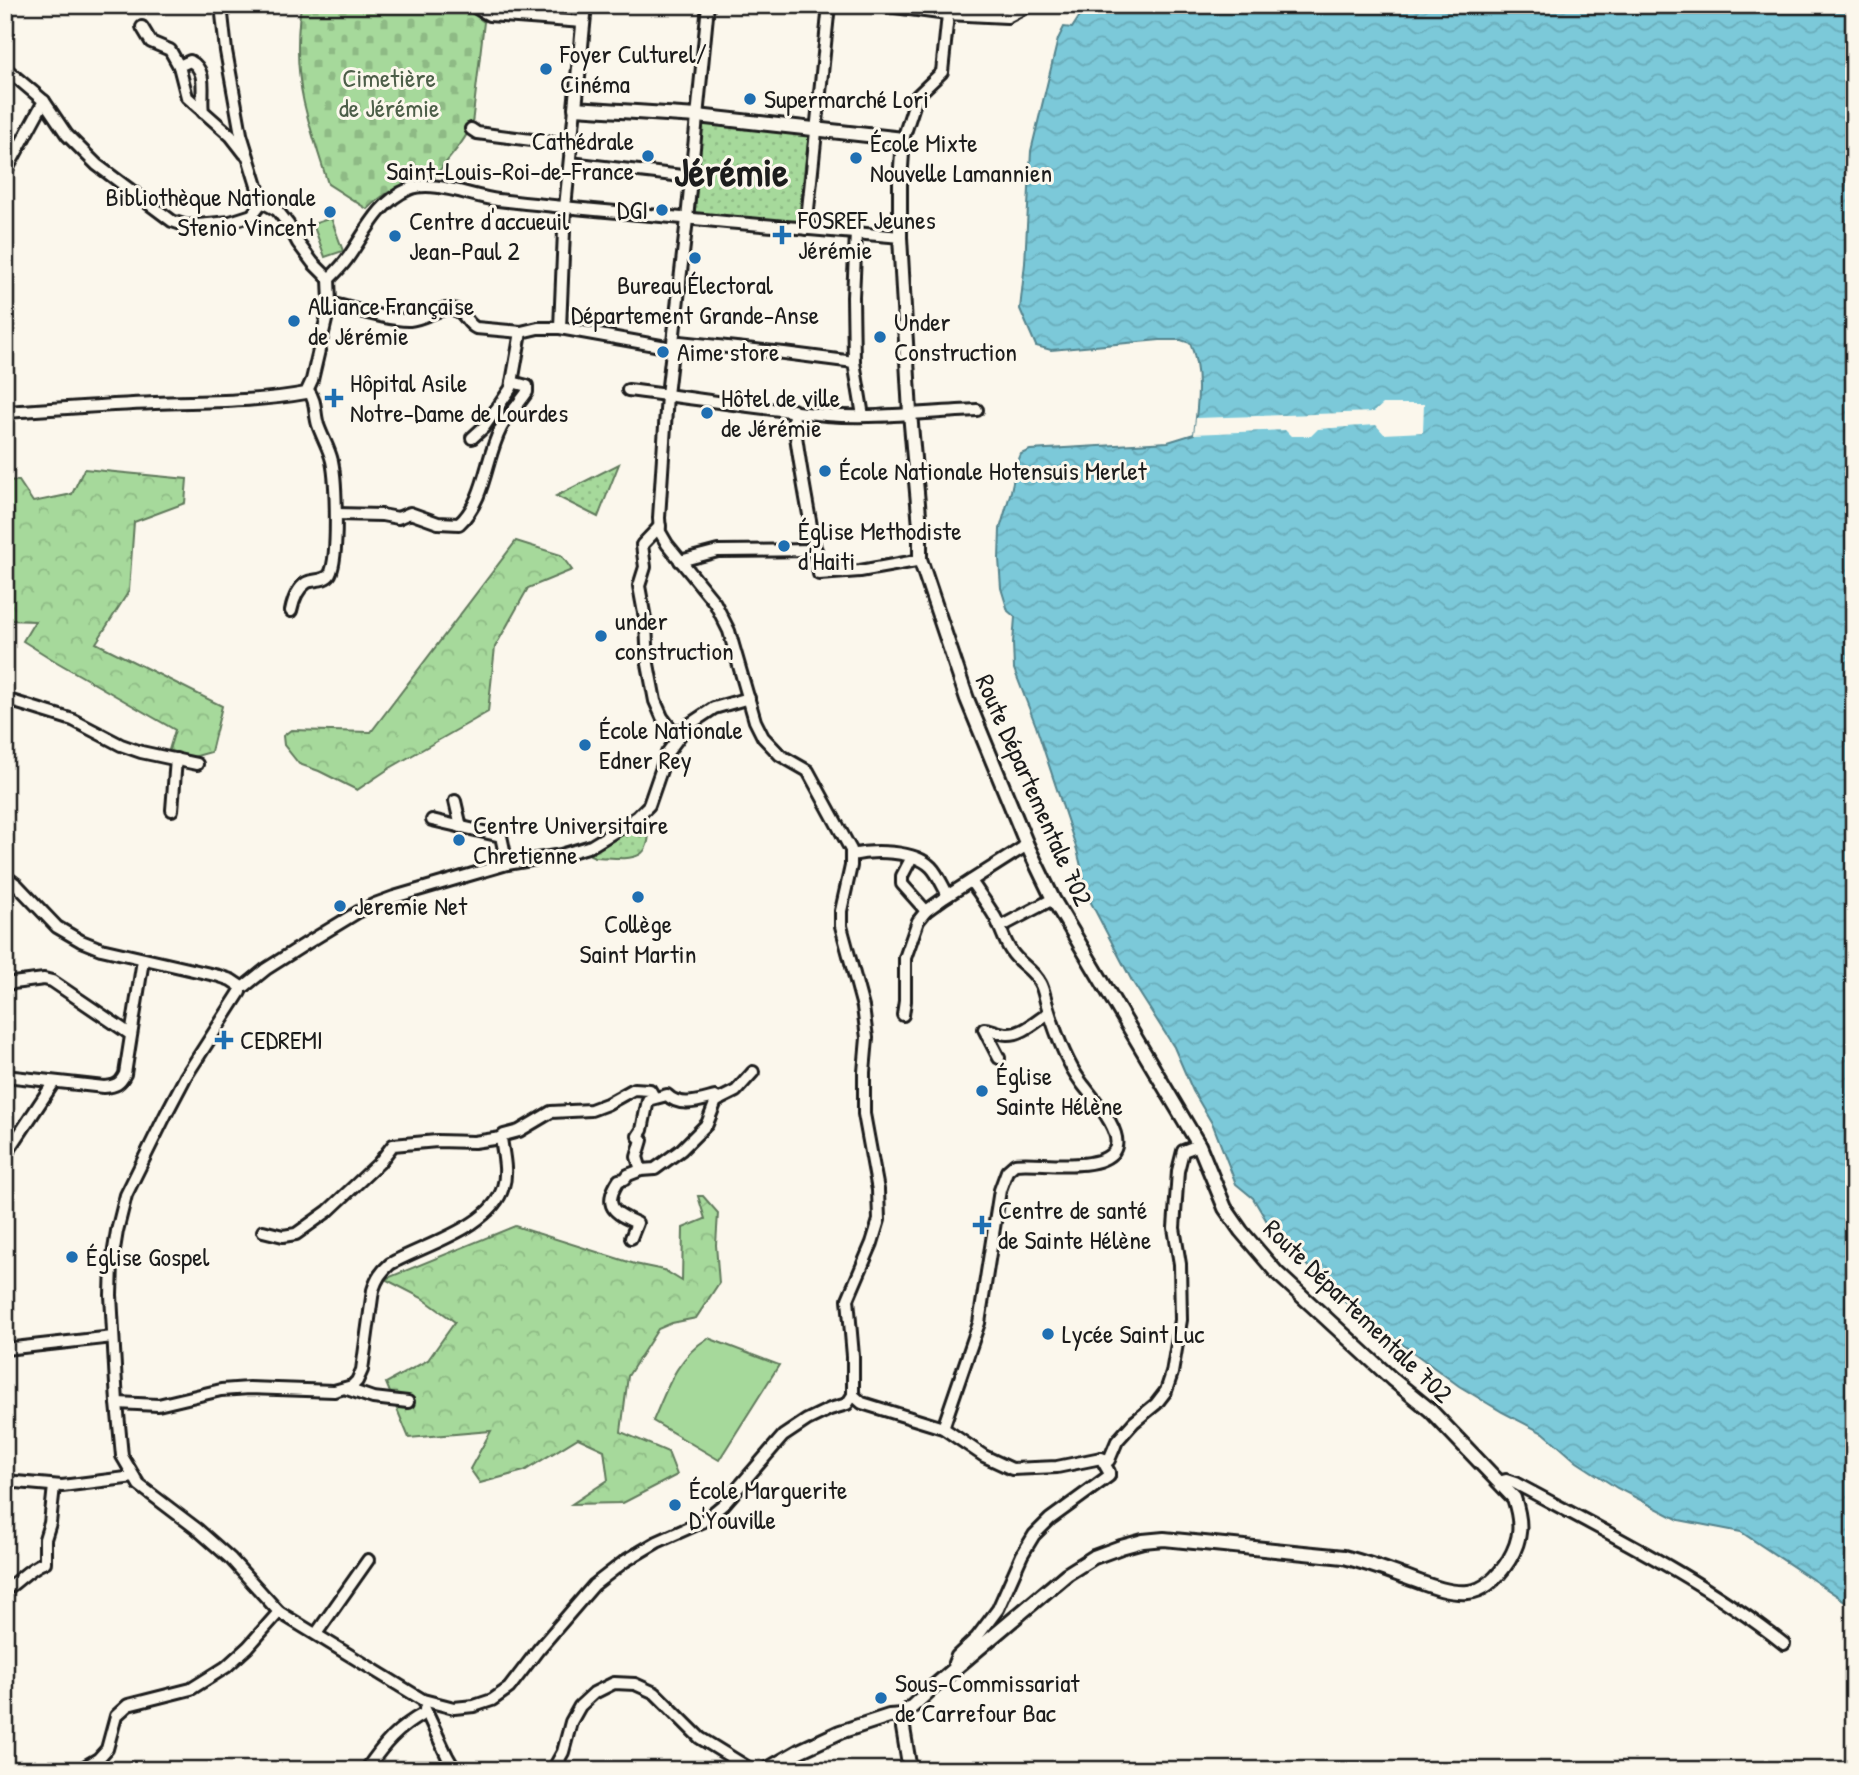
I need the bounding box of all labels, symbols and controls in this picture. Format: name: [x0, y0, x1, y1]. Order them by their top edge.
place label: Foyer Culturel/ Cinéma: [559, 36, 707, 101]
park label: Cimetière de Jérémie: [339, 60, 439, 125]
marker: Foyer Culturel/ Cinéma: [538, 61, 554, 77]
place label: Supermarché Lori: [764, 81, 929, 116]
marker: Supermarché Lori: [742, 91, 758, 107]
place label: Cathédrale Saint-Louis-Roi-de-France: [386, 123, 634, 188]
place label: École Mixte Nouvelle Lamannien: [870, 125, 1052, 190]
district label: Jérémie: [674, 144, 788, 198]
marker: Cathédrale Saint-Louis-Roi-de-France: [640, 148, 656, 164]
marker: École Mixte Nouvelle Lamannien: [848, 150, 864, 166]
place label: Bibliothèque Nationale Stenio Vincent: [106, 179, 317, 244]
place label: DGI: [617, 192, 648, 227]
marker: DGI: [654, 202, 670, 218]
place label: FOSREF Jeunes Jérémie: [797, 202, 936, 267]
place label: Centre d'accueuil Jean-Paul 2: [409, 203, 569, 268]
marker: Bibliothèque Nationale Stenio Vincent: [322, 204, 338, 220]
marker: FOSREF Jeunes Jérémie: [772, 225, 792, 245]
marker: Centre d'accueuil Jean-Paul 2: [387, 228, 403, 244]
marker: Bureau Électoral Département Grande-Anse: [687, 250, 703, 266]
place label: Bureau Électoral Département Grande-Anse: [571, 267, 819, 332]
place label: Alliance Française de Jérémie: [308, 288, 474, 353]
place label: Under Construction: [894, 304, 1017, 369]
marker: Alliance Française de Jérémie: [286, 313, 302, 329]
marker: Under Construction: [872, 329, 888, 345]
place label: Aime store: [677, 334, 779, 369]
marker: Aime store: [655, 344, 671, 360]
place label: Hôpital Asile Notre-Dame de Lourdes: [350, 365, 568, 430]
place label: Hôtel de ville de Jérémie: [721, 380, 840, 445]
marker: Hôpital Asile Notre-Dame de Lourdes: [324, 388, 344, 408]
marker: Hôtel de ville de Jérémie: [699, 405, 715, 421]
place label: École Nationale Hotensuis Merlet: [839, 453, 1148, 488]
marker: École Nationale Hotensuis Merlet: [817, 463, 833, 479]
place label: Église Methodiste d'Haiti: [798, 513, 962, 578]
marker: Église Methodiste d'Haiti: [776, 538, 792, 554]
place label: under construction: [615, 603, 734, 668]
marker: under construction: [593, 628, 609, 644]
street label: Route Départementale 702: [968, 668, 1101, 911]
place label: École Nationale Edner Rey: [599, 712, 743, 777]
marker: École Nationale Edner Rey: [577, 737, 593, 753]
place label: Centre Universitaire Chretienne: [473, 807, 668, 872]
marker: Centre Universitaire Chretienne: [451, 832, 467, 848]
place label: Jeremie Net: [354, 888, 468, 923]
marker: Collège Saint Martin: [630, 889, 646, 905]
marker: Jeremie Net: [332, 898, 348, 914]
place label: Collège Saint Martin: [580, 906, 696, 971]
place label: CEDREMI: [240, 1022, 323, 1057]
marker: CEDREMI: [214, 1030, 234, 1050]
place label: Église Sainte Hélène: [996, 1058, 1123, 1123]
marker: Église Sainte Hélène: [974, 1083, 990, 1099]
place label: Centre de santé de Sainte Hélène: [998, 1192, 1151, 1257]
street label: Route Départementale 702: [1256, 1211, 1460, 1410]
marker: Centre de santé de Sainte Hélène: [972, 1215, 992, 1235]
place label: Église Gospel: [86, 1239, 210, 1274]
marker: Église Gospel: [64, 1249, 80, 1265]
place label: Lycée Saint Luc: [1062, 1316, 1204, 1351]
marker: Lycée Saint Luc: [1040, 1326, 1056, 1342]
place label: École Marguerite D'Youville: [689, 1472, 847, 1537]
marker: École Marguerite D'Youville: [667, 1497, 683, 1513]
place label: Sous-Commissariat de Carrefour Bac: [895, 1665, 1080, 1730]
marker: Sous-Commissariat de Carrefour Bac: [873, 1690, 889, 1706]

